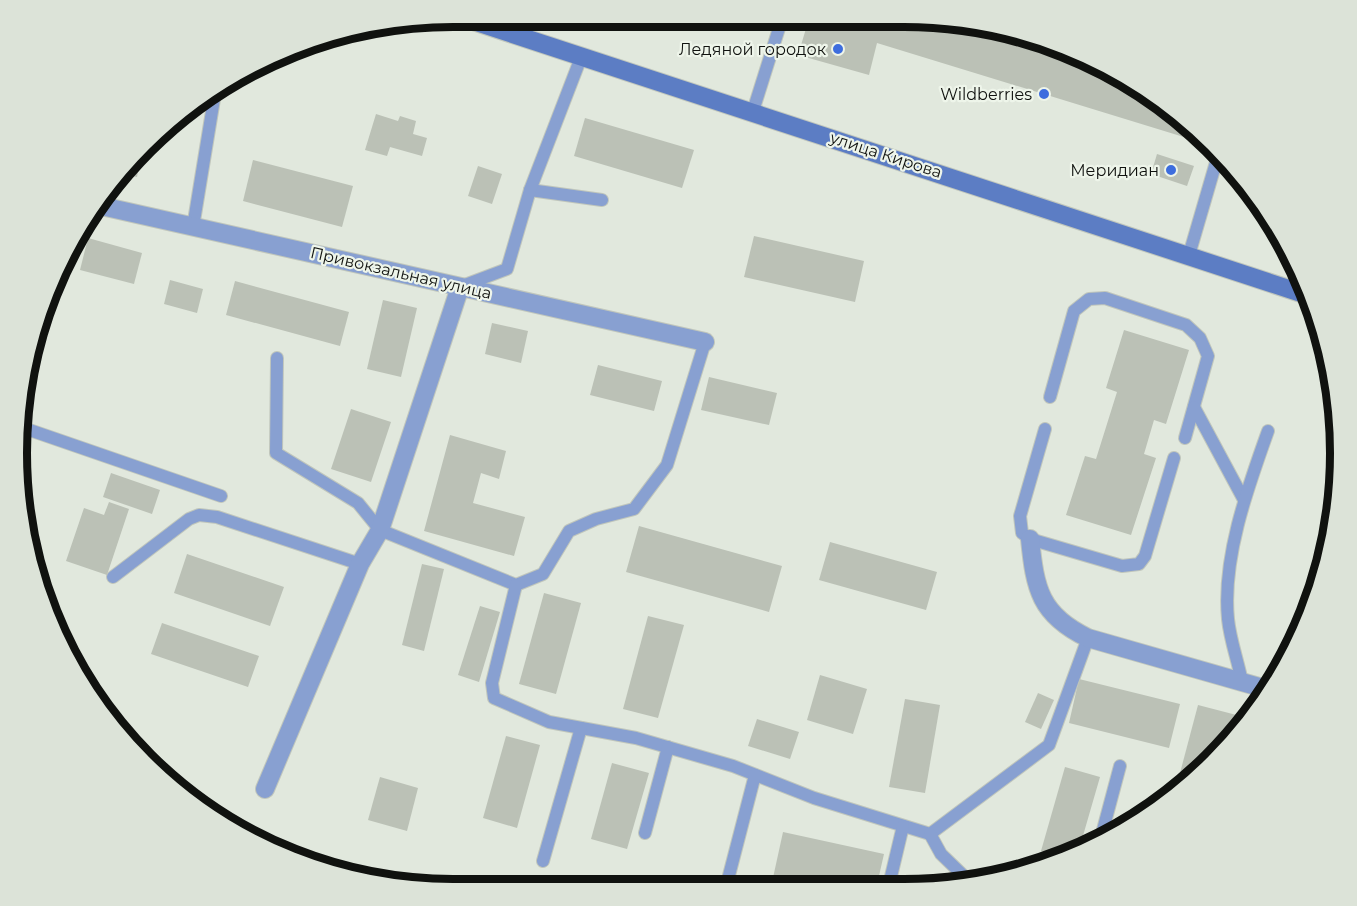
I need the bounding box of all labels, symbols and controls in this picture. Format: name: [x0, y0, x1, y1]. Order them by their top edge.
place label: Ледяной городок: [679, 40, 827, 59]
marker: Ледяной городок: [831, 42, 845, 56]
place label: Wildberries: [940, 85, 1032, 104]
marker: Wildberries: [1037, 87, 1051, 101]
street label: улица Кирова: [827, 128, 944, 182]
place label: Меридиан: [1070, 161, 1159, 180]
marker: Меридиан: [1164, 163, 1178, 177]
street label: Привокзальная улица: [309, 243, 493, 303]

